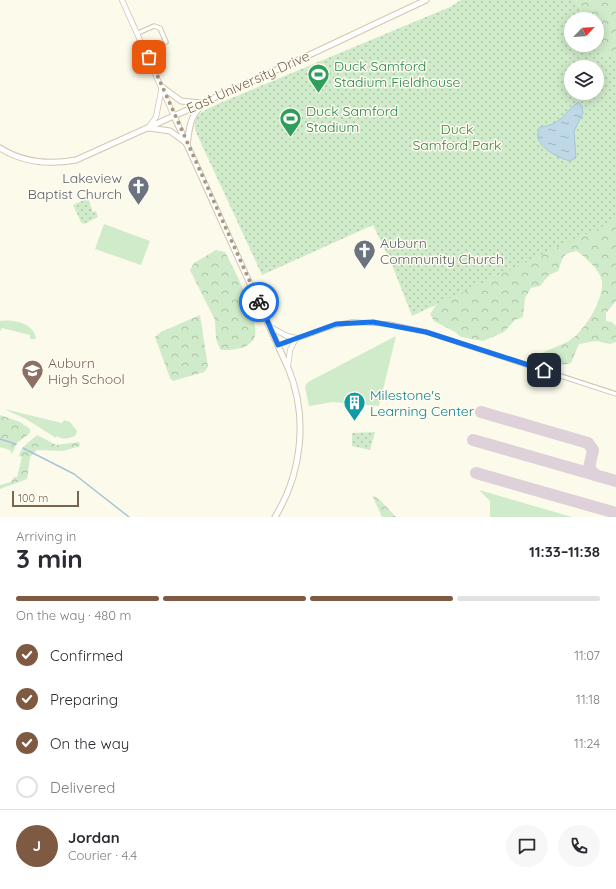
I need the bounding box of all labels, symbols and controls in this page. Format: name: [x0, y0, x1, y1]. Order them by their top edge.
north arrow: [564, 12, 604, 52]
map controls: [564, 12, 604, 100]
pin: [132, 40, 166, 74]
icon: bag: [138, 46, 160, 68]
street label: East University Drive: [184, 47, 313, 117]
place label: Duck Samford Stadium Fieldhouse: [334, 57, 460, 91]
button: layers: [564, 60, 604, 100]
sports icon: Duck Samford Stadium Fieldhouse: [305, 61, 331, 94]
place label: Duck Samford Stadium: [306, 102, 398, 136]
sports icon: Duck Samford Stadium: [278, 106, 304, 139]
park label: Duck Samford Park: [412, 120, 502, 154]
place label: Lakeview Baptist Church: [28, 169, 122, 203]
church icon: Lakeview Baptist Church: [125, 173, 151, 206]
place label: Auburn Community Church: [380, 234, 504, 268]
church icon: Auburn Community Church: [351, 238, 377, 271]
courier: [239, 282, 279, 322]
icon: bike: [248, 291, 270, 313]
pin: [527, 353, 561, 387]
place label: Auburn High School: [48, 354, 125, 388]
school or university icon: Auburn High School: [19, 358, 45, 391]
icon: home: [533, 359, 555, 381]
place label: Milestone's Learning Center: [370, 386, 475, 420]
building icon: Milestone's Learning Center: [341, 390, 367, 423]
scale bar: [12, 489, 79, 508]
text: 100 m: [18, 491, 48, 505]
text: Arriving in: [16, 528, 76, 544]
text: 3 min: [16, 542, 83, 575]
text: 11:33–11:38: [529, 542, 600, 561]
text: On the way · 480 m: [16, 607, 131, 623]
icon: check: [16, 644, 38, 666]
text: Confirmed: [50, 646, 123, 665]
text: 11:07: [574, 647, 600, 663]
icon: check: [16, 688, 38, 710]
text: Preparing: [50, 690, 118, 709]
text: 11:18: [576, 691, 600, 707]
icon: check: [16, 732, 38, 754]
text: On the way: [50, 734, 129, 753]
text: 11:24: [574, 735, 600, 751]
text: Delivered: [50, 778, 115, 797]
button: chat: [506, 825, 548, 867]
button: phone: [558, 825, 600, 867]
text: Jordan: [68, 828, 120, 847]
text: J: [33, 836, 41, 855]
text: Courier · 4.4: [68, 847, 137, 863]

